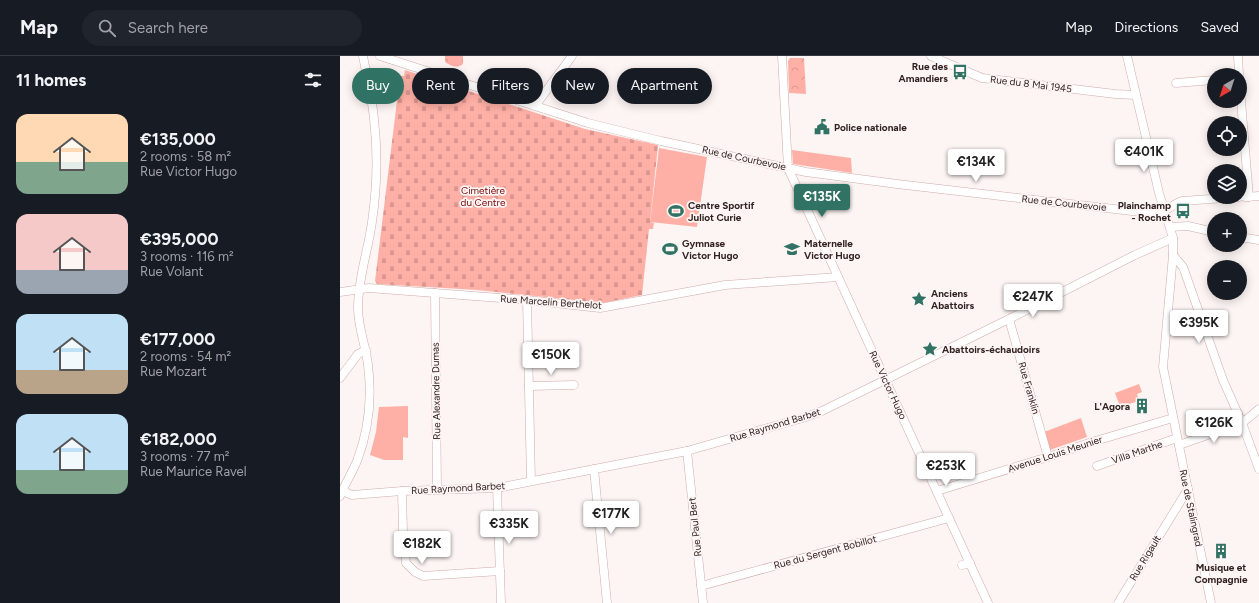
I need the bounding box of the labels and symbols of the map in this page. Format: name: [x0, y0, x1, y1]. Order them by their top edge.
place label: Rue des Amandiers: [899, 60, 948, 85]
bus stop icon: Rue des Amandiers: [951, 63, 969, 81]
north arrow: [1207, 68, 1247, 108]
street label: Rue du 8 Mai 1945: [989, 73, 1073, 96]
public building icon: Police nationale: [813, 118, 831, 136]
place label: Police nationale: [834, 121, 907, 134]
pin: €401K: [1116, 139, 1172, 173]
street label: Rue de Courbevoie: [701, 143, 788, 173]
pin: €134K: [948, 149, 1004, 183]
park label: Cimetière du Centre: [461, 184, 506, 209]
pin: €135K: [794, 184, 850, 218]
street label: Rue de Courbevoie: [1021, 192, 1108, 214]
place label: Centre Sportif Juliot Curie: [688, 199, 755, 224]
place label: Plainchamp - Rochet: [1118, 199, 1171, 224]
sports icon: Centre Sportif Juliot Curie: [667, 202, 685, 220]
bus stop icon: Plainchamp - Rochet: [1174, 202, 1192, 220]
place label: Gymnase Victor Hugo: [682, 237, 738, 262]
place label: Maternelle Victor Hugo: [804, 237, 860, 262]
sports icon: Gymnase Victor Hugo: [661, 240, 679, 258]
school or university icon: Maternelle Victor Hugo: [783, 240, 801, 258]
pin: €247K: [1005, 284, 1061, 318]
place label: Anciens Abattoirs: [931, 287, 975, 312]
place icon: Anciens Abattoirs: [910, 290, 928, 308]
street label: Rue Marcelin Berthelot: [500, 292, 602, 312]
pin: €395K: [1171, 310, 1227, 344]
place icon: Abattoirs-échaudoirs: [921, 340, 939, 358]
street label: Rue Alexandre Dumas: [429, 342, 443, 440]
pin: €150K: [523, 342, 579, 376]
place label: Abattoirs-échaudoirs: [942, 343, 1040, 356]
street label: Rue Victor Hugo: [866, 348, 910, 422]
street label: Rue Franklin: [1015, 360, 1043, 416]
building icon: L'Agora: [1133, 397, 1151, 415]
place label: L'Agora: [1094, 400, 1130, 413]
street label: Rue Raymond Barbet: [728, 405, 822, 445]
pin: €126K: [1186, 410, 1242, 444]
street label: Avenue Louis Meunier: [1006, 432, 1104, 475]
street label: Villa Marthe: [1110, 437, 1165, 467]
pin: €253K: [918, 453, 974, 487]
street label: Rue de Stalingrad: [1176, 468, 1206, 548]
street label: Rue Raymond Barbet: [411, 479, 506, 497]
street label: Rue Paul Bert: [685, 496, 705, 557]
pin: €177K: [583, 501, 639, 535]
pin: €335K: [481, 511, 537, 545]
pin: €182K: [394, 531, 450, 565]
street label: Rue du Sergent Bobillot: [772, 532, 878, 572]
street label: Rue Rigault: [1126, 533, 1164, 583]
building icon: Musique et Compagnie: [1212, 542, 1230, 560]
place label: Musique et Compagnie: [1195, 561, 1248, 586]

